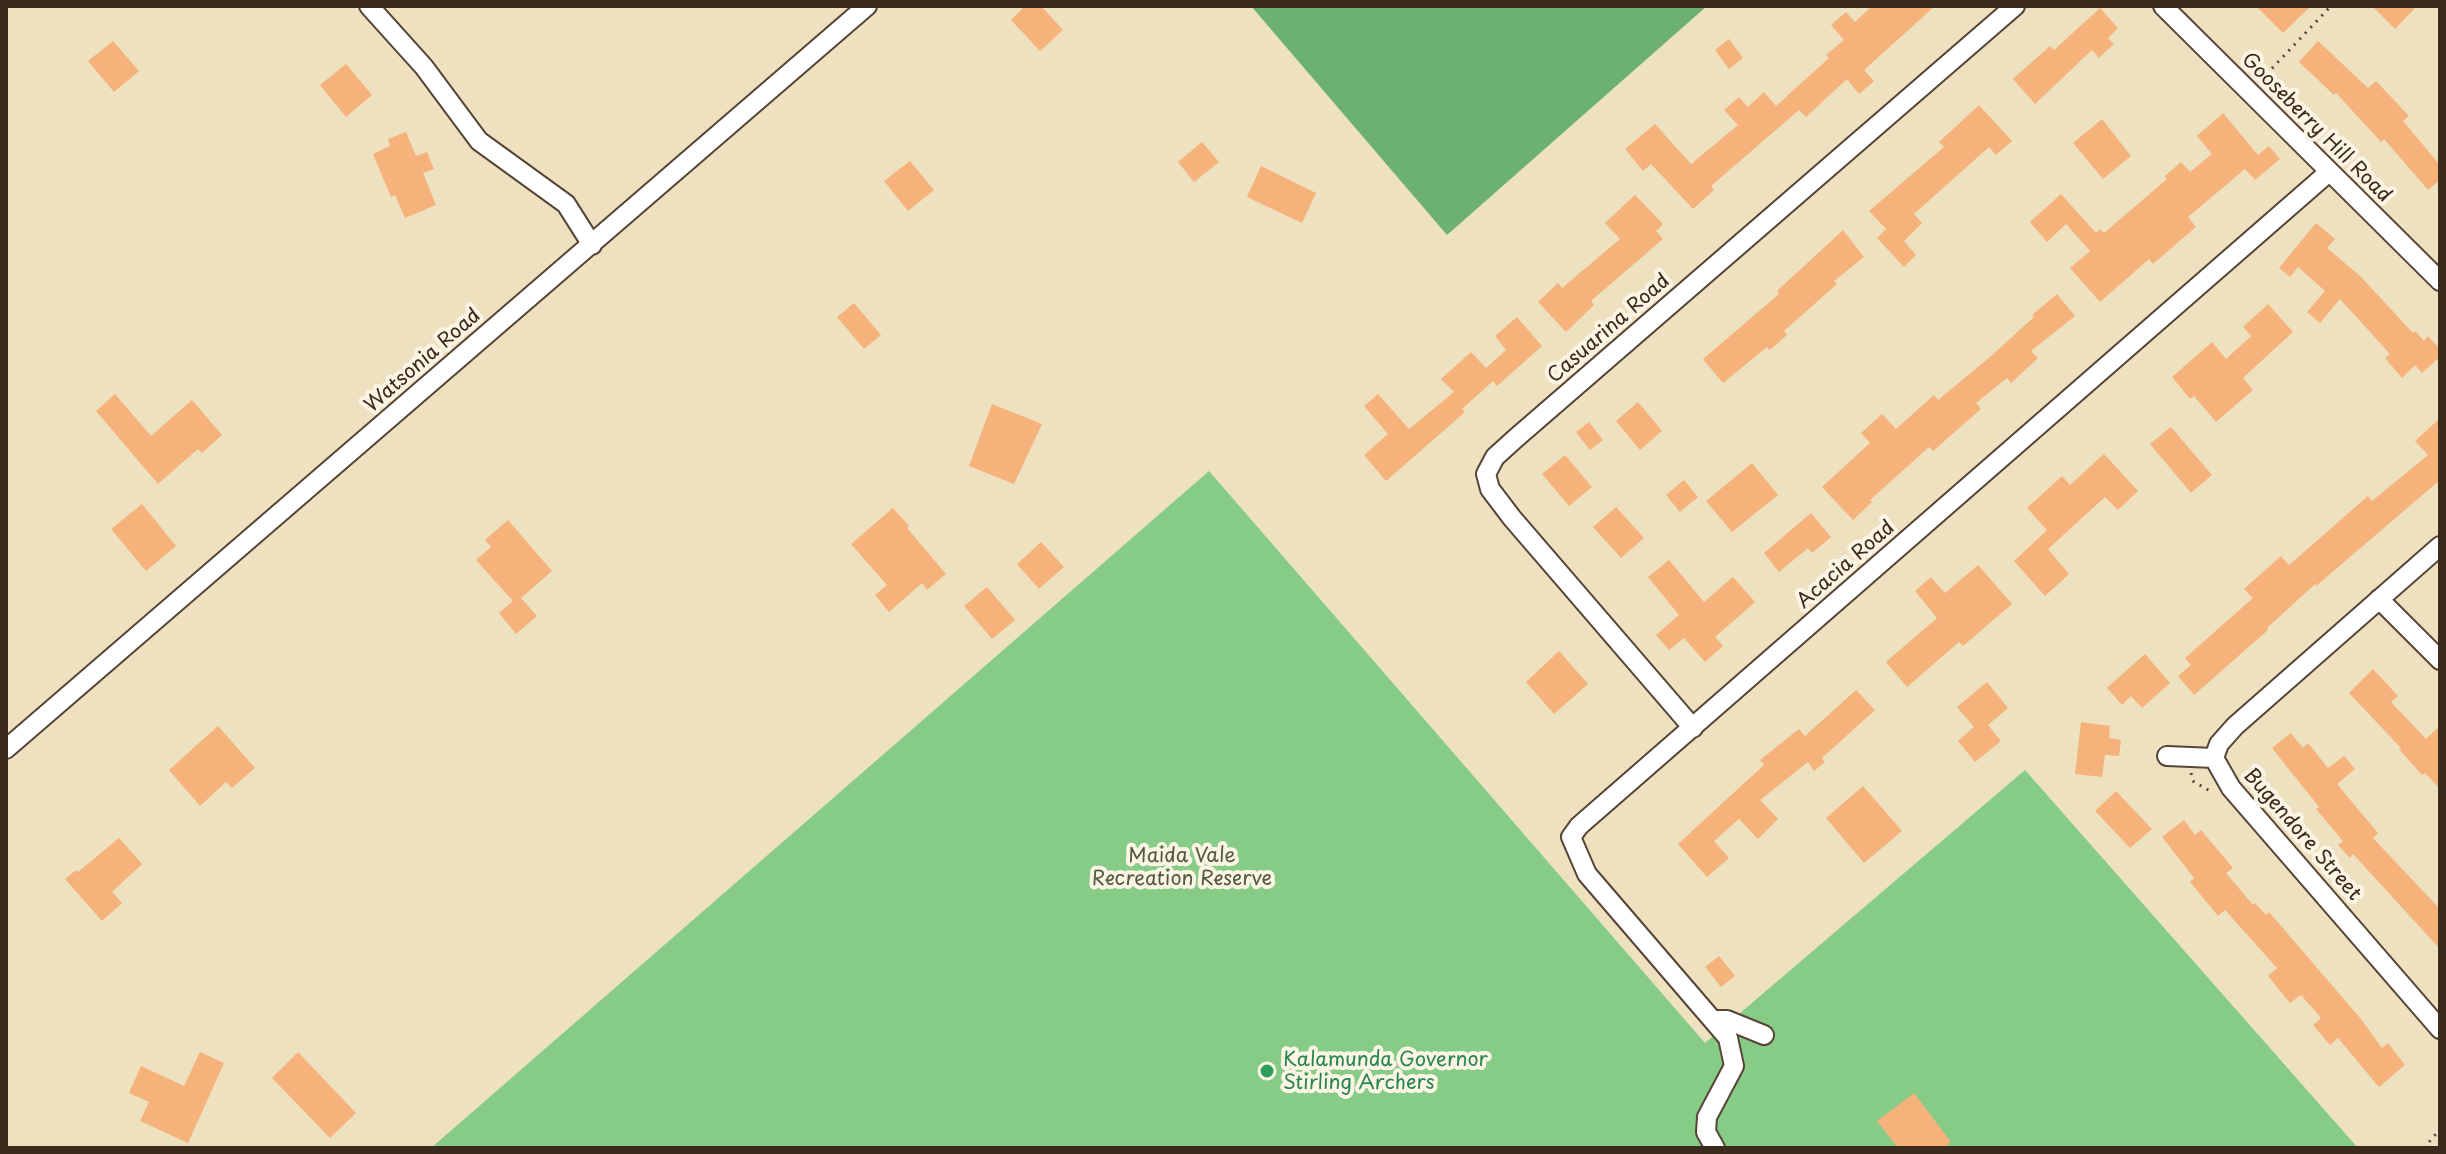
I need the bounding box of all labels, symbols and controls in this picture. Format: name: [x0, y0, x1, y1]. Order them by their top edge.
street label: Gooseberry Hill Road: [2236, 48, 2396, 208]
street label: Casuarina Road: [1543, 269, 1675, 389]
street label: Watsonia Road: [360, 304, 486, 418]
street label: Acacia Road: [1792, 516, 1900, 614]
street label: Bugendore Street: [2238, 764, 2366, 906]
park label: Maida Vale Recreation Reserve: [1092, 844, 1272, 891]
place label: Kalamunda Governor Stirling Archers: [1283, 1048, 1488, 1095]
marker: Kalamunda Governor Stirling Archers: [1258, 1062, 1276, 1080]

